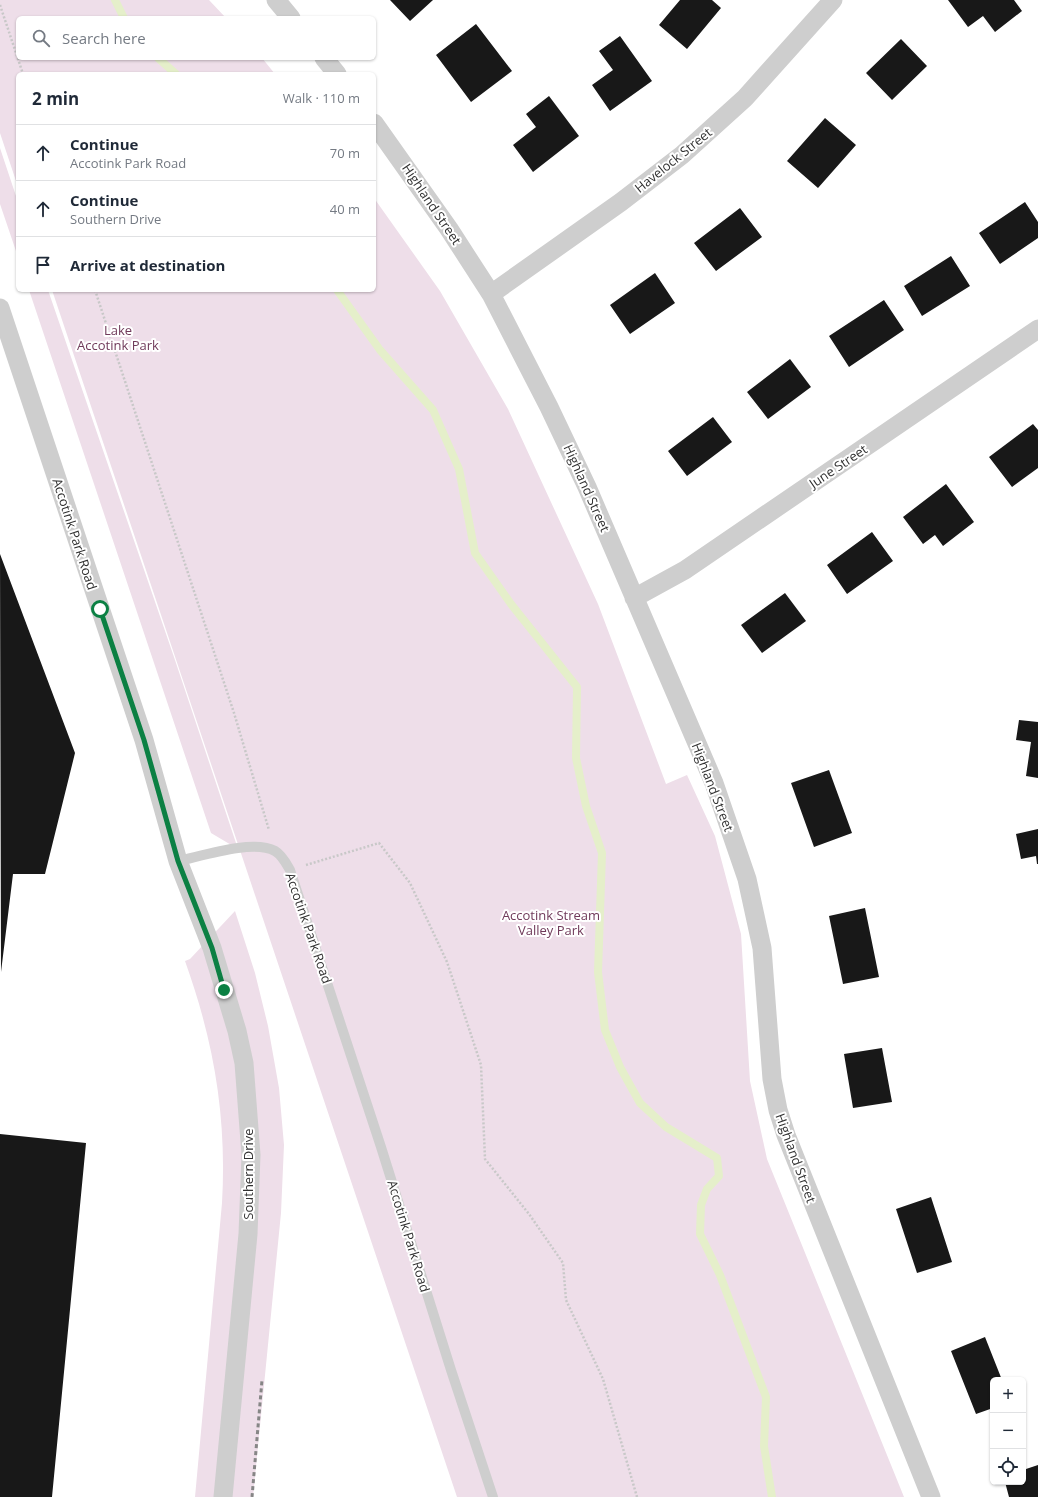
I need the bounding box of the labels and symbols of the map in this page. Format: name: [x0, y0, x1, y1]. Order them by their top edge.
street label: Havelock Street: [631, 123, 716, 197]
street label: Highland Street: [398, 160, 466, 248]
park label: Lake Accotink Park: [77, 321, 159, 354]
street label: June Street: [804, 440, 871, 493]
street label: Highland Street: [560, 441, 614, 535]
street label: Accotink Park Road: [48, 476, 102, 592]
route start: [91, 600, 109, 618]
street label: Highland Street: [688, 740, 738, 834]
street label: Accotink Park Road: [282, 870, 336, 986]
park label: Accotink Stream Valley Park: [502, 906, 600, 939]
route end: [215, 981, 233, 999]
street label: Highland Street: [771, 1111, 821, 1206]
street label: Southern Drive: [239, 1128, 257, 1220]
street label: Accotink Park Road: [383, 1178, 435, 1294]

